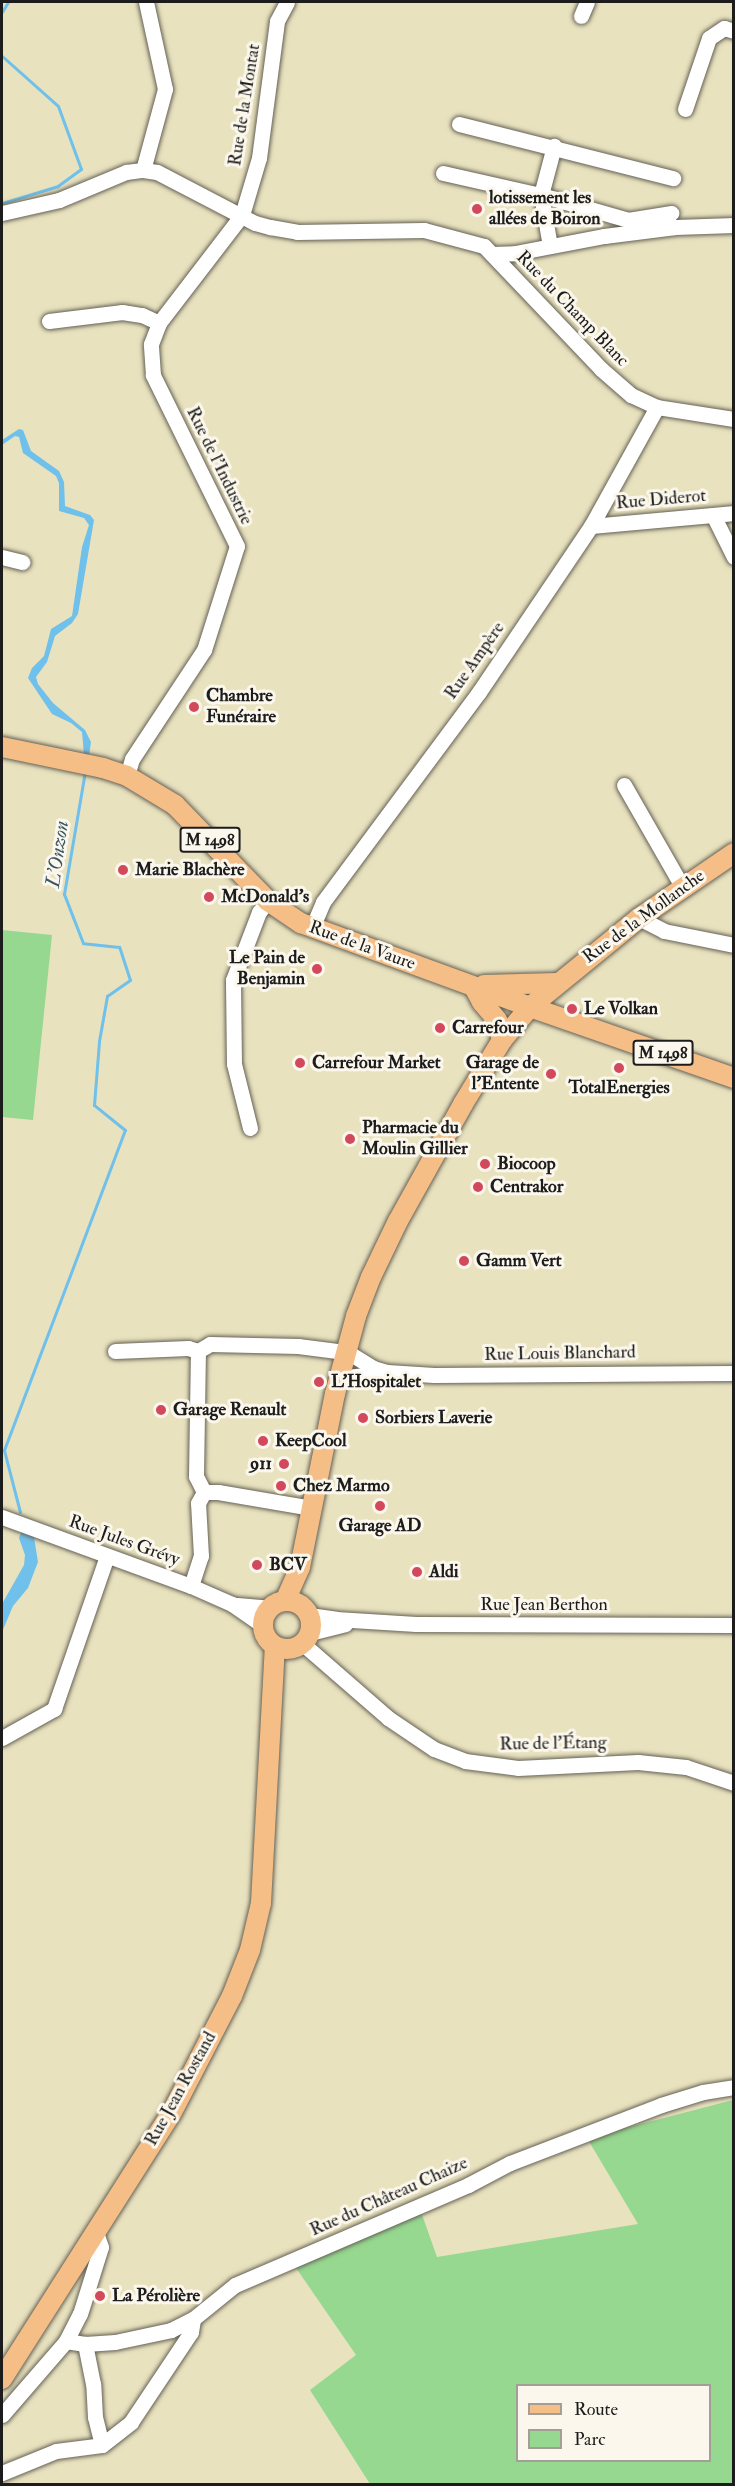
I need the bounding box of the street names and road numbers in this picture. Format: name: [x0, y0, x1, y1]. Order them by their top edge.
street label: Rue de la Montat: [225, 42, 265, 168]
street label: Rue du Champ Blanc: [511, 247, 633, 371]
street label: Rue de l'Industrie: [181, 404, 257, 528]
street label: Rue Diderot: [615, 485, 707, 515]
street label: Rue Ampère: [440, 618, 510, 704]
road number: M 1498: [178, 827, 242, 853]
street label: Rue de la Mollanche: [579, 866, 709, 968]
street label: Rue de la Vaure: [306, 917, 418, 975]
road number: M 1498: [632, 1040, 694, 1066]
street label: Rue Louis Blanchard: [484, 1342, 636, 1366]
street label: Rue Jules Grévy: [66, 1511, 182, 1571]
street label: Rue Jean Berthon: [480, 1594, 608, 1616]
street label: Rue de l'Étang: [499, 1732, 607, 1756]
street label: Rue Jean Rostand: [141, 2028, 221, 2150]
street label: Rue du Château Chaize: [307, 2153, 471, 2241]

